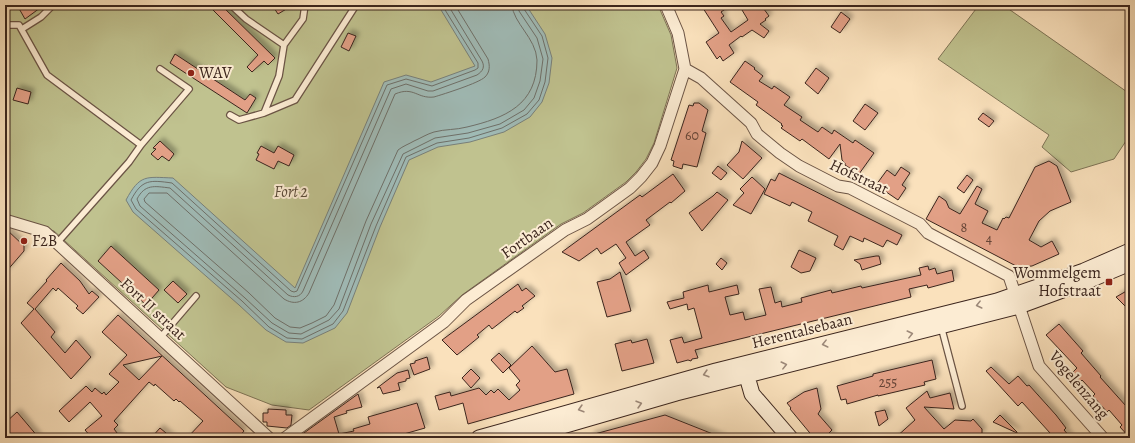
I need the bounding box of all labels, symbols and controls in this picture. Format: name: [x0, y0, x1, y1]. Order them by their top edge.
place label: WAV: [198, 62, 232, 84]
marker: WAV: [186, 68, 196, 78]
house number: 60: [685, 126, 699, 145]
street label: Hofstraat: [826, 154, 892, 200]
park label: Fort 2: [274, 181, 308, 203]
street label: Fortbaan: [497, 212, 558, 264]
house number: 8: [961, 218, 968, 237]
house number: 4: [986, 229, 992, 248]
place label: F2B: [32, 230, 57, 252]
marker: F2B: [19, 236, 29, 246]
place label: Wommelgem Hofstraat: [1012, 262, 1101, 302]
street label: Fort II straat: [115, 273, 191, 345]
marker: Wommelgem Hofstraat: [1104, 277, 1114, 287]
one-way arrow: [976, 301, 982, 309]
street label: Herentalsebaan: [749, 308, 855, 354]
one-way arrow: [907, 330, 913, 338]
one-way arrow: [821, 339, 828, 348]
street label: Vogelenzang: [1043, 345, 1114, 424]
one-way arrow: [780, 361, 787, 370]
one-way arrow: [702, 369, 709, 377]
house number: 255: [879, 373, 897, 392]
one-way arrow: [636, 400, 642, 408]
one-way arrow: [577, 404, 584, 413]

